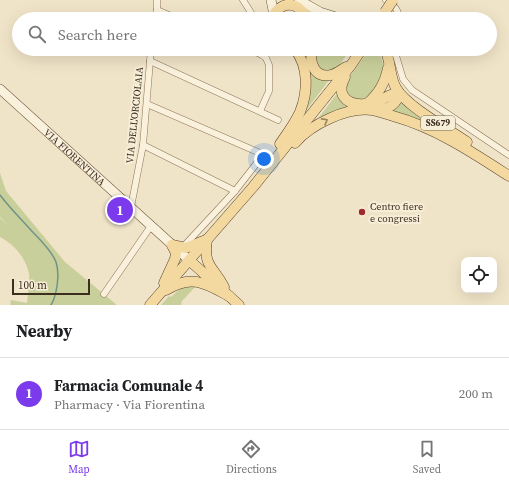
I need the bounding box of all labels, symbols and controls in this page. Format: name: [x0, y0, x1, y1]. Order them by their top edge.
search box: [12, 12, 497, 56]
icon: search: [26, 23, 48, 45]
text: Search here: [58, 24, 137, 45]
street label: VIA DELL'ORCIOLAIA: [123, 66, 146, 164]
road number: SS679: [421, 116, 455, 130]
one-way arrow: [321, 118, 328, 126]
street label: VIA FIORENTINA: [41, 126, 108, 189]
your location: [254, 149, 274, 169]
pin: 1: [107, 195, 133, 225]
place label: Centro fiere e congressi: [370, 200, 423, 225]
marker: Centro fiere e congressi: [357, 207, 367, 217]
map controls: [461, 257, 497, 293]
button: locate: [461, 257, 497, 293]
scale bar: [12, 277, 90, 296]
text: 100 m: [18, 278, 47, 293]
text: Nearby: [16, 319, 72, 343]
text: Farmacia Comunale 4: [54, 375, 203, 396]
text: 1: [25, 385, 33, 402]
text: 200 m: [459, 385, 493, 402]
text: Pharmacy · Via Fiorentina: [54, 396, 205, 413]
tab: Map: [68, 438, 90, 477]
tab: Directions: [226, 438, 277, 477]
tab: Saved: [413, 438, 441, 477]

